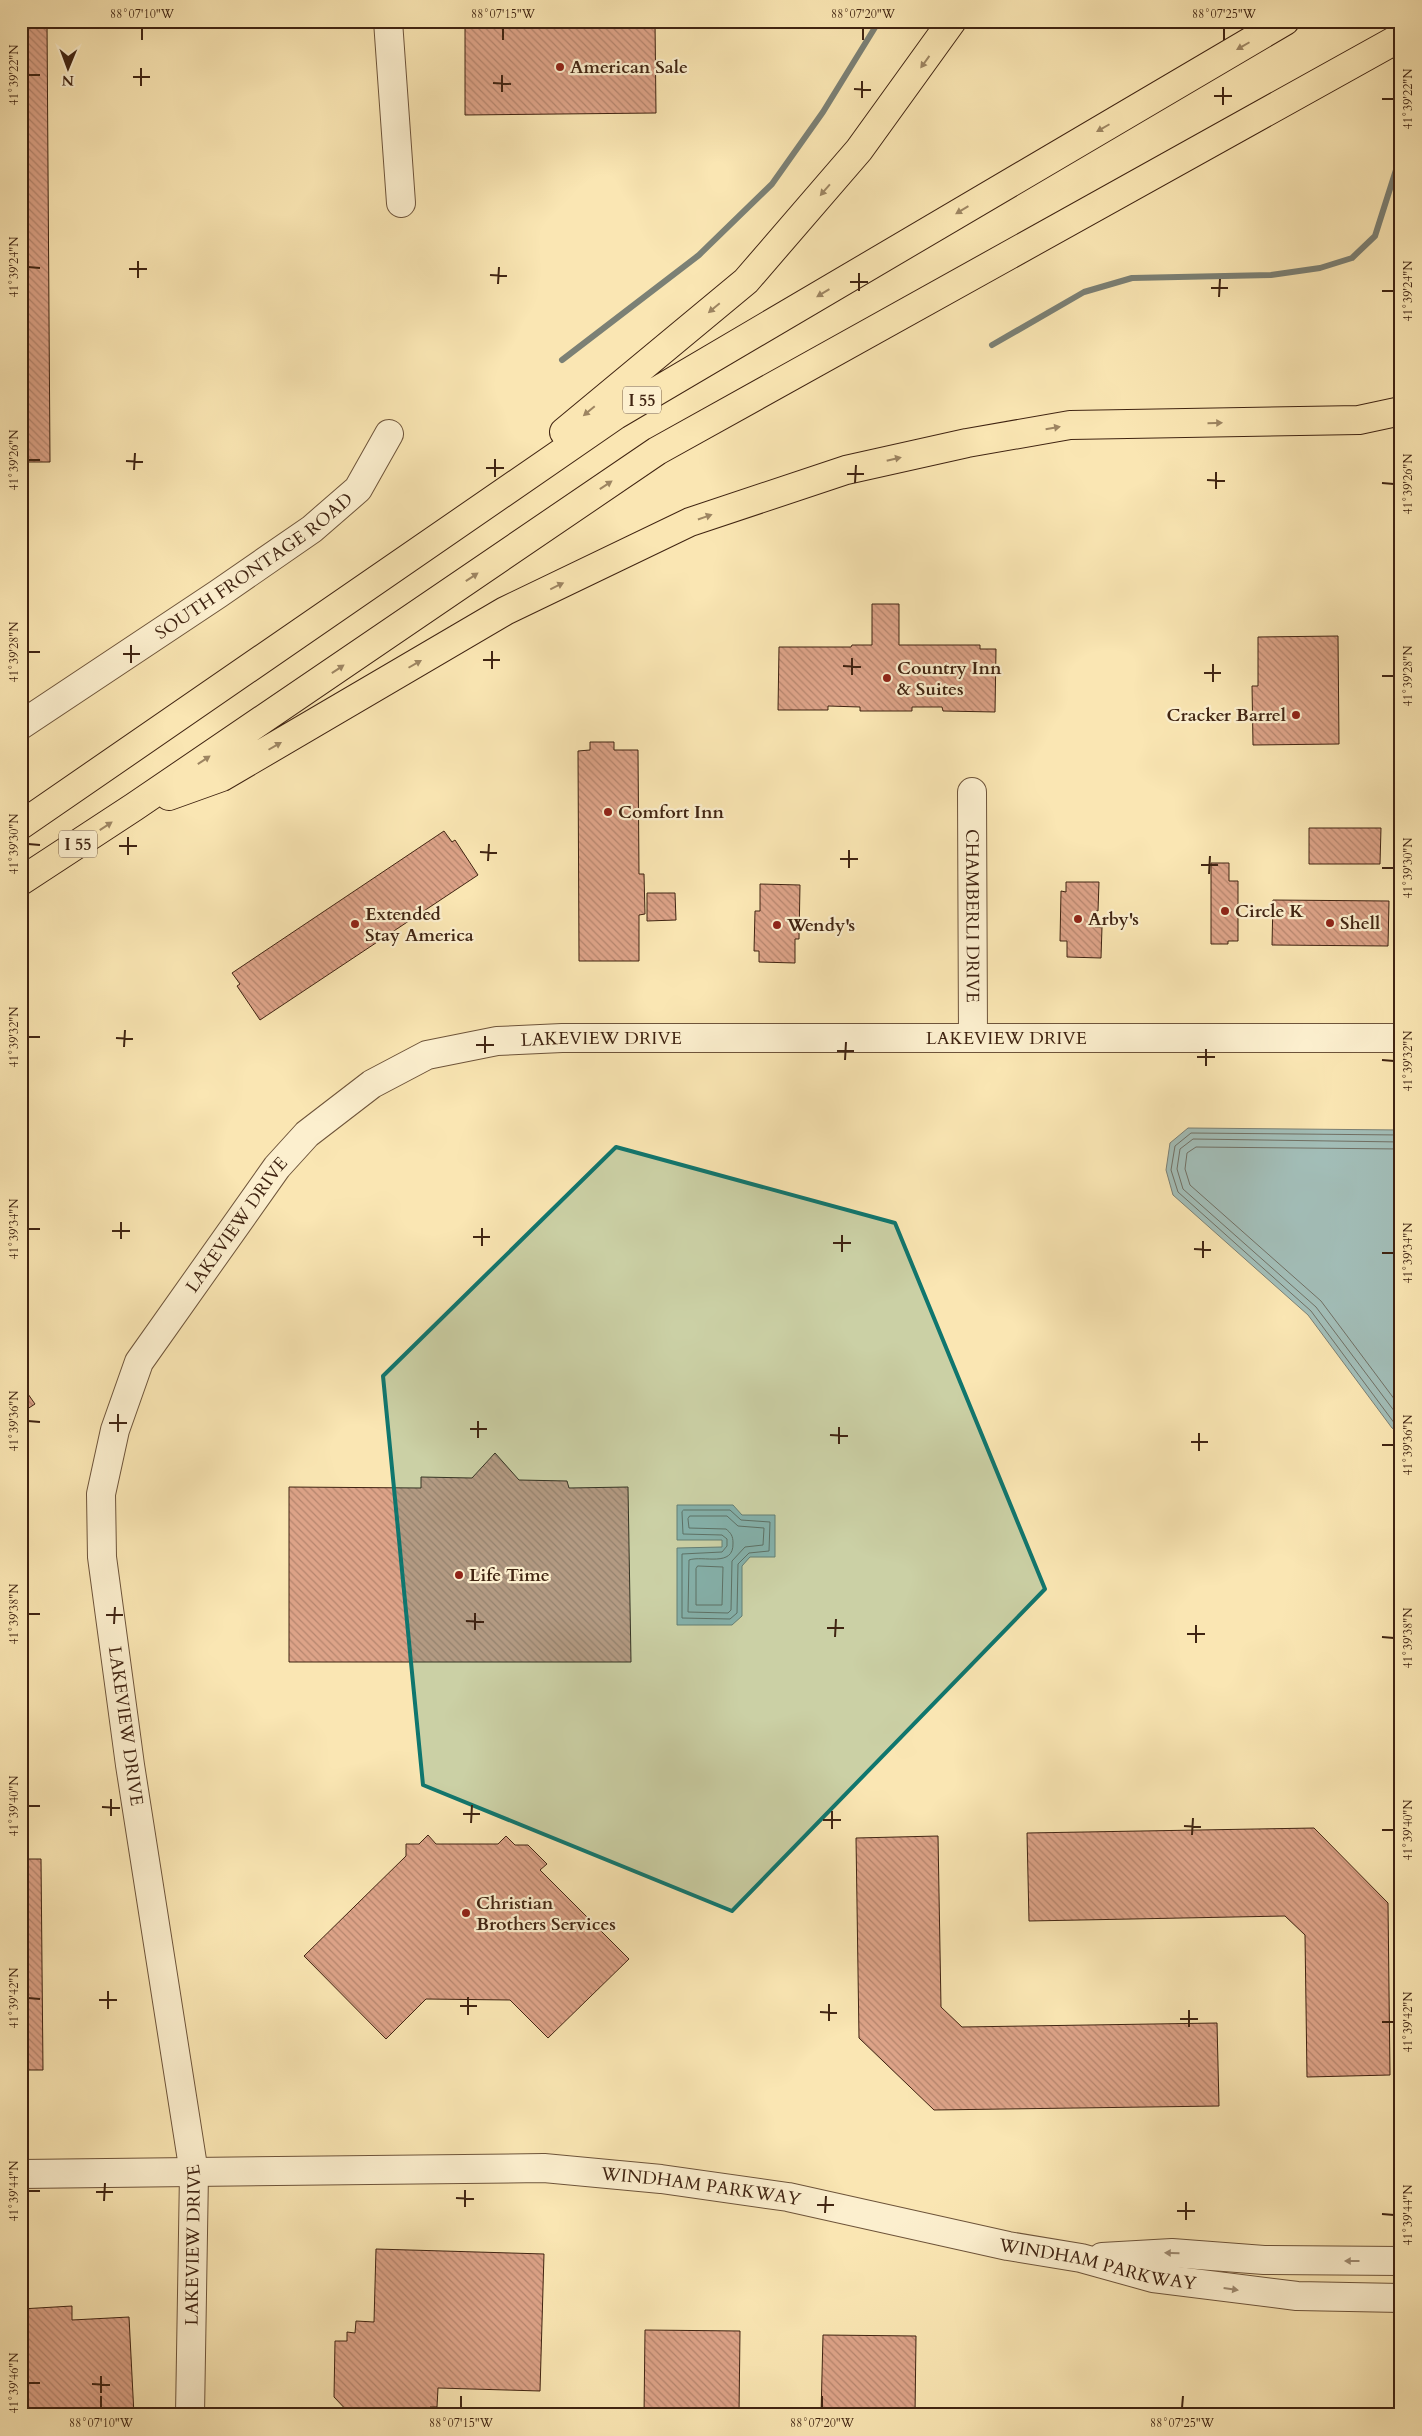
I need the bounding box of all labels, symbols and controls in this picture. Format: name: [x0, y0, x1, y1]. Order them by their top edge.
text: 88°07'10"W: [110, 6, 175, 22]
text: 88°07'15"W: [471, 6, 536, 22]
text: 88°07'20"W: [831, 6, 896, 22]
text: 88°07'25"W: [1192, 6, 1257, 22]
one-way arrow: [1237, 41, 1250, 50]
north arrow: [42, 42, 92, 92]
text: 41°39'22"N: [6, 44, 22, 105]
place label: American Sale: [570, 55, 688, 80]
one-way arrow: [919, 55, 930, 68]
marker: American Sale: [554, 61, 566, 73]
text: 41°39'22"N: [1400, 68, 1416, 129]
text: N: [62, 71, 74, 90]
one-way arrow: [1096, 123, 1109, 132]
one-way arrow: [820, 184, 831, 196]
one-way arrow: [956, 205, 969, 214]
text: 41°39'24"N: [6, 236, 22, 297]
text: 41°39'24"N: [1400, 260, 1416, 321]
one-way arrow: [816, 288, 829, 297]
one-way arrow: [708, 302, 721, 313]
road number: I 55: [623, 386, 661, 414]
one-way arrow: [582, 406, 595, 417]
one-way arrow: [1207, 419, 1223, 427]
one-way arrow: [1045, 423, 1061, 431]
text: 41°39'26"N: [6, 429, 22, 490]
text: 41°39'26"N: [1400, 453, 1416, 514]
one-way arrow: [886, 455, 901, 463]
one-way arrow: [600, 480, 613, 490]
street label: SOUTH FRONTAGE ROAD: [150, 487, 358, 646]
one-way arrow: [697, 513, 712, 521]
one-way arrow: [465, 572, 479, 582]
one-way arrow: [550, 582, 565, 590]
text: 41°39'28"N: [6, 621, 22, 682]
text: 41°39'28"N: [1400, 645, 1416, 706]
place label: Country Inn & Suites: [897, 656, 1002, 702]
one-way arrow: [408, 660, 422, 669]
one-way arrow: [331, 664, 345, 674]
marker: Country Inn & Suites: [881, 672, 893, 684]
place label: Cracker Barrel: [1166, 703, 1286, 728]
marker: Cracker Barrel: [1290, 709, 1302, 721]
one-way arrow: [268, 742, 281, 751]
one-way arrow: [197, 755, 210, 765]
place label: Comfort Inn: [618, 800, 724, 825]
marker: Comfort Inn: [602, 806, 614, 818]
text: 41°39'30"N: [6, 813, 22, 874]
one-way arrow: [99, 821, 113, 831]
street label: CHAMBERLI DRIVE: [959, 829, 985, 1003]
road number: I 55: [59, 831, 97, 858]
text: 41°39'30"N: [1400, 837, 1416, 898]
place label: Circle K: [1235, 899, 1304, 924]
place label: Extended Stay America: [365, 902, 474, 948]
marker: Circle K: [1219, 905, 1231, 917]
place label: Arby's: [1088, 907, 1139, 932]
place label: Shell: [1340, 911, 1380, 936]
place label: Wendy's: [786, 913, 855, 938]
marker: Arby's: [1072, 913, 1084, 925]
marker: Shell: [1324, 917, 1336, 929]
marker: Extended Stay America: [349, 918, 361, 930]
marker: Wendy's: [771, 919, 783, 931]
text: 41°39'32"N: [6, 1006, 22, 1067]
street label: LAKEVIEW DRIVE: [520, 1026, 682, 1053]
street label: LAKEVIEW DRIVE: [926, 1026, 1087, 1051]
text: 41°39'32"N: [1400, 1030, 1416, 1091]
street label: LAKEVIEW DRIVE: [180, 1151, 293, 1298]
text: 41°39'34"N: [6, 1198, 22, 1259]
text: 41°39'34"N: [1400, 1222, 1416, 1283]
text: 41°39'36"N: [6, 1390, 22, 1451]
text: 41°39'36"N: [1400, 1414, 1416, 1475]
place label: Life Time: [469, 1563, 550, 1588]
marker: Life Time: [453, 1569, 465, 1581]
text: 41°39'38"N: [6, 1583, 22, 1644]
text: 41°39'38"N: [1400, 1607, 1416, 1668]
street label: LAKEVIEW DRIVE: [102, 1645, 149, 1808]
text: 41°39'40"N: [6, 1775, 22, 1836]
text: 41°39'40"N: [1400, 1799, 1416, 1860]
place label: Christian Brothers Services: [476, 1891, 616, 1937]
marker: Christian Brothers Services: [460, 1907, 472, 1919]
text: 41°39'42"N: [6, 1967, 22, 2028]
text: 41°39'42"N: [1400, 1991, 1416, 2052]
text: 41°39'44"N: [6, 2160, 22, 2221]
street label: WINDHAM PARKWAY: [599, 2161, 804, 2213]
street label: LAKEVIEW DRIVE: [179, 2163, 207, 2326]
text: 41°39'44"N: [1400, 2184, 1416, 2245]
street label: WINDHAM PARKWAY: [996, 2233, 1198, 2296]
one-way arrow: [1164, 2249, 1180, 2257]
one-way arrow: [1344, 2257, 1360, 2265]
one-way arrow: [1223, 2285, 1239, 2293]
text: 41°39'46"N: [6, 2352, 22, 2413]
text: 88°07'10"W: [69, 2415, 134, 2431]
text: 88°07'15"W: [429, 2415, 494, 2431]
text: 88°07'20"W: [790, 2415, 855, 2431]
text: 88°07'25"W: [1150, 2415, 1215, 2431]

